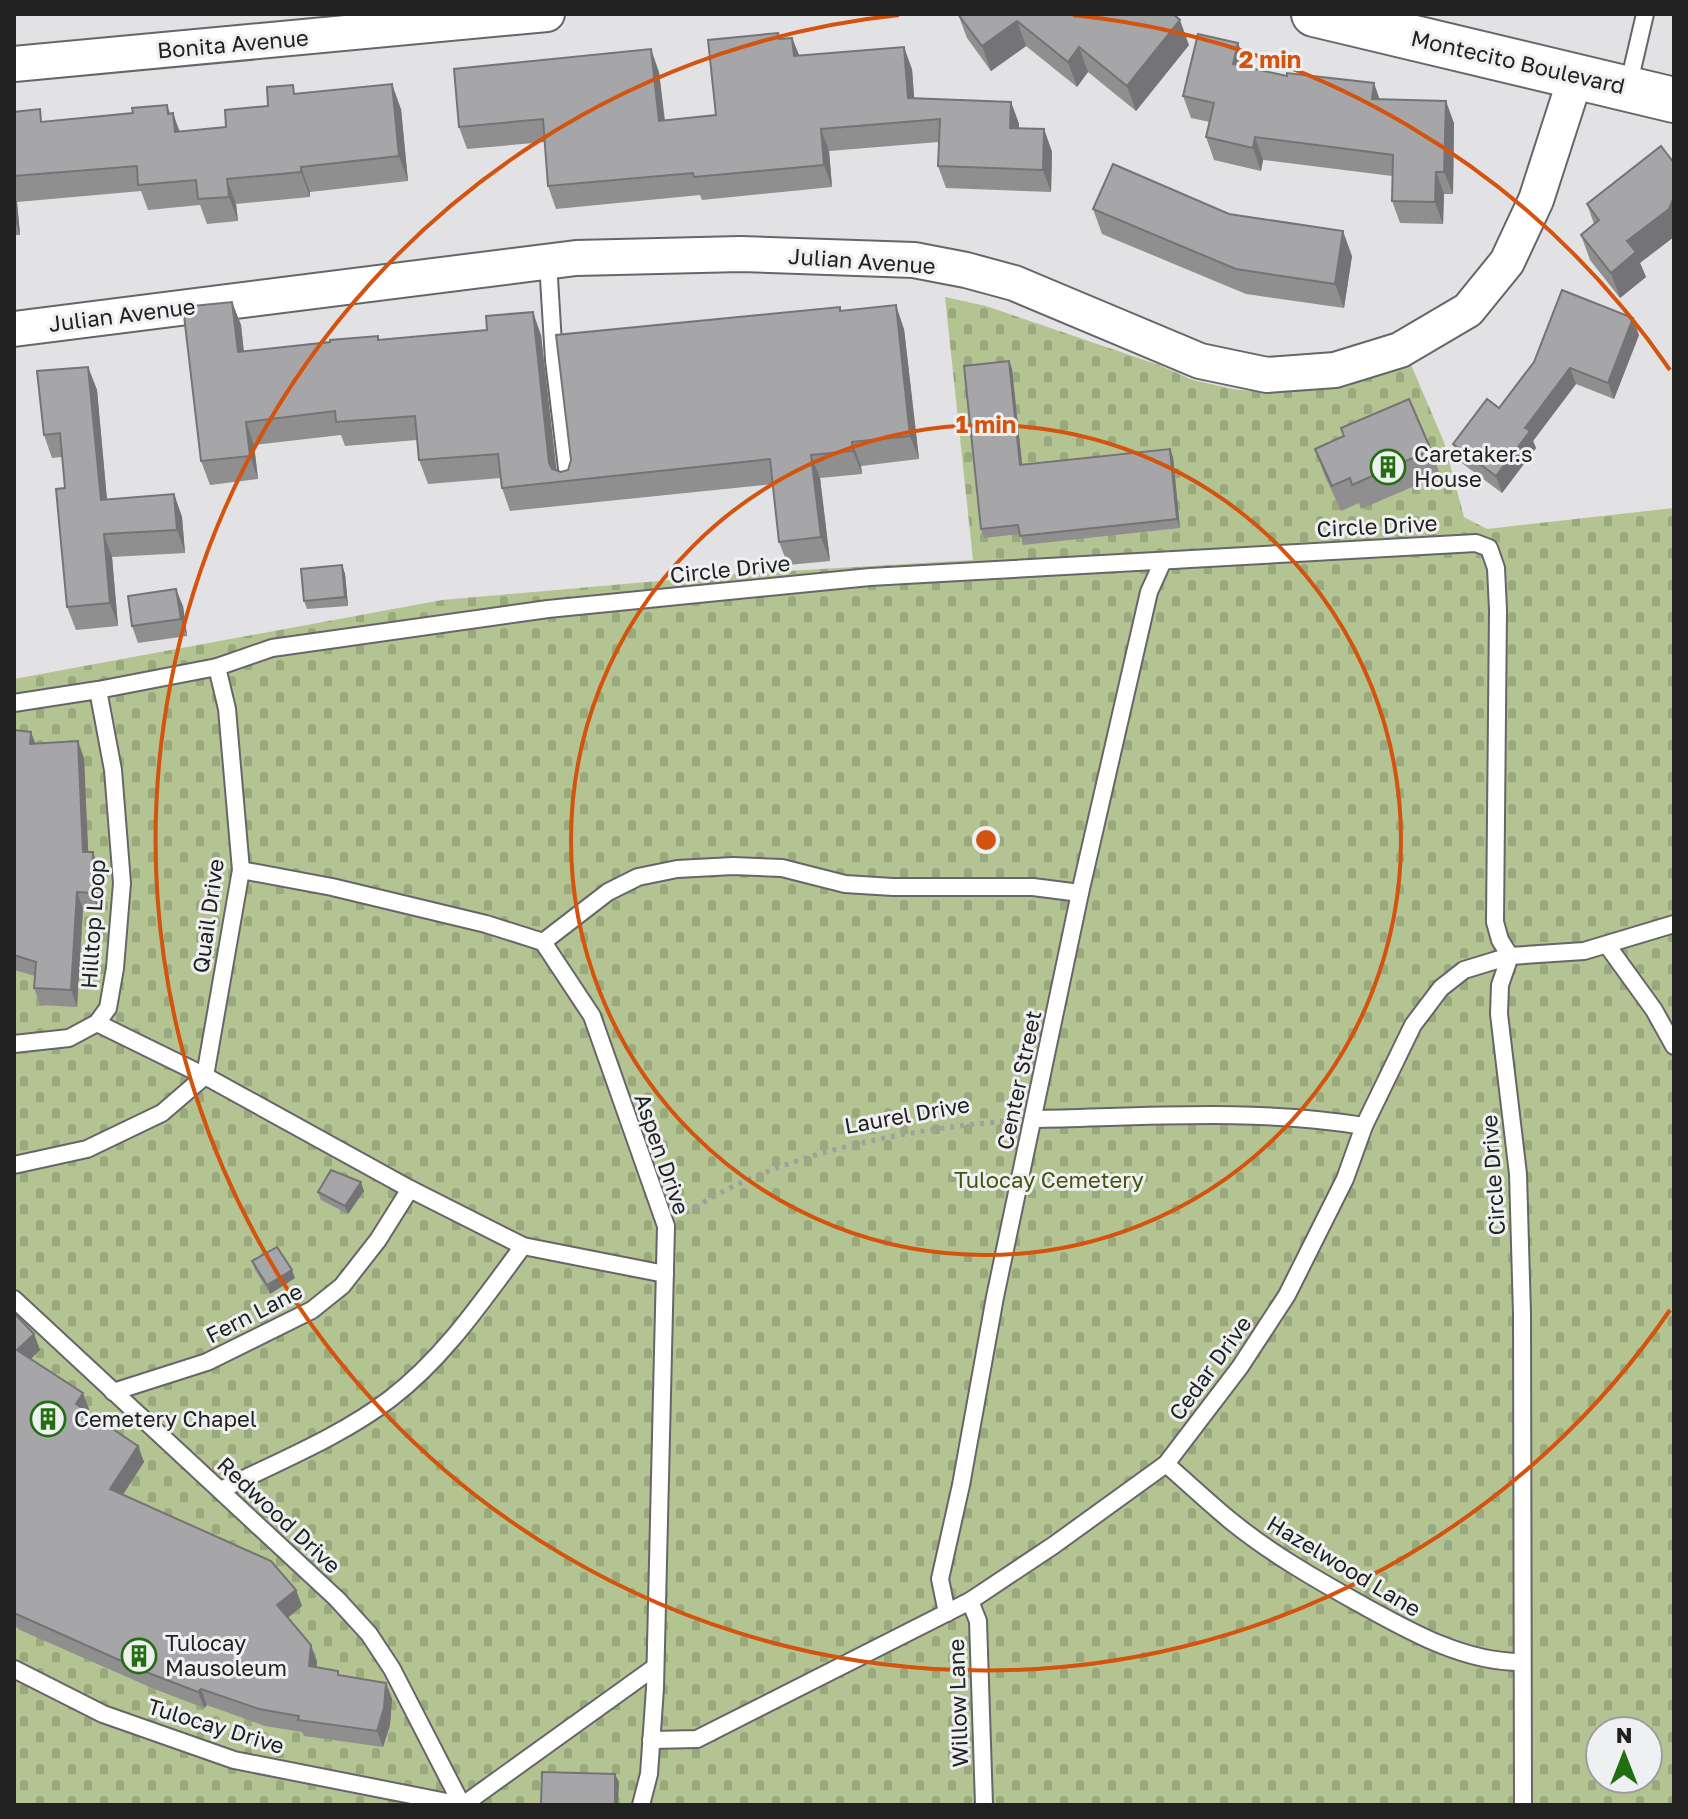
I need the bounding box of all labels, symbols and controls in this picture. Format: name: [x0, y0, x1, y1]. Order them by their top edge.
street label: Bonita Avenue: [156, 23, 310, 64]
street label: Montecito Boulevard: [1409, 24, 1628, 99]
text: 2 min: [1239, 44, 1301, 73]
street label: Julian Avenue: [787, 242, 937, 279]
street label: Julian Avenue: [47, 292, 197, 337]
text: 1 min: [956, 409, 1016, 438]
place label: Caretaker.s House: [1414, 440, 1533, 492]
building icon: Caretaker.s House: [1369, 448, 1407, 486]
street label: Circle Drive: [1316, 509, 1438, 542]
street label: Circle Drive: [668, 549, 791, 588]
centre of rings: [972, 826, 1000, 854]
street label: Quail Drive: [186, 857, 229, 975]
street label: Hilltop Loop: [75, 858, 110, 990]
street label: Center Street: [991, 1008, 1046, 1152]
street label: Aspen Drive: [629, 1090, 696, 1218]
street label: Laurel Drive: [842, 1090, 972, 1139]
street label: Circle Drive: [1475, 1114, 1510, 1236]
park label: Tulocay Cemetery: [954, 1166, 1144, 1193]
street label: Fern Lane: [201, 1277, 307, 1348]
street label: Cedar Drive: [1163, 1310, 1256, 1425]
building icon: Cemetery Chapel: [29, 1400, 67, 1438]
place label: Cemetery Chapel: [74, 1405, 257, 1432]
street label: Redwood Drive: [212, 1451, 347, 1579]
street label: Hazelwood Lane: [1263, 1509, 1426, 1622]
place label: Tulocay Mausoleum: [165, 1629, 287, 1681]
building icon: Tulocay Mausoleum: [120, 1637, 158, 1675]
street label: Willow Lane: [942, 1638, 973, 1768]
street label: Tulocay Drive: [145, 1692, 288, 1759]
north arrow: [1584, 1715, 1664, 1795]
text: N: [1616, 1721, 1632, 1748]

